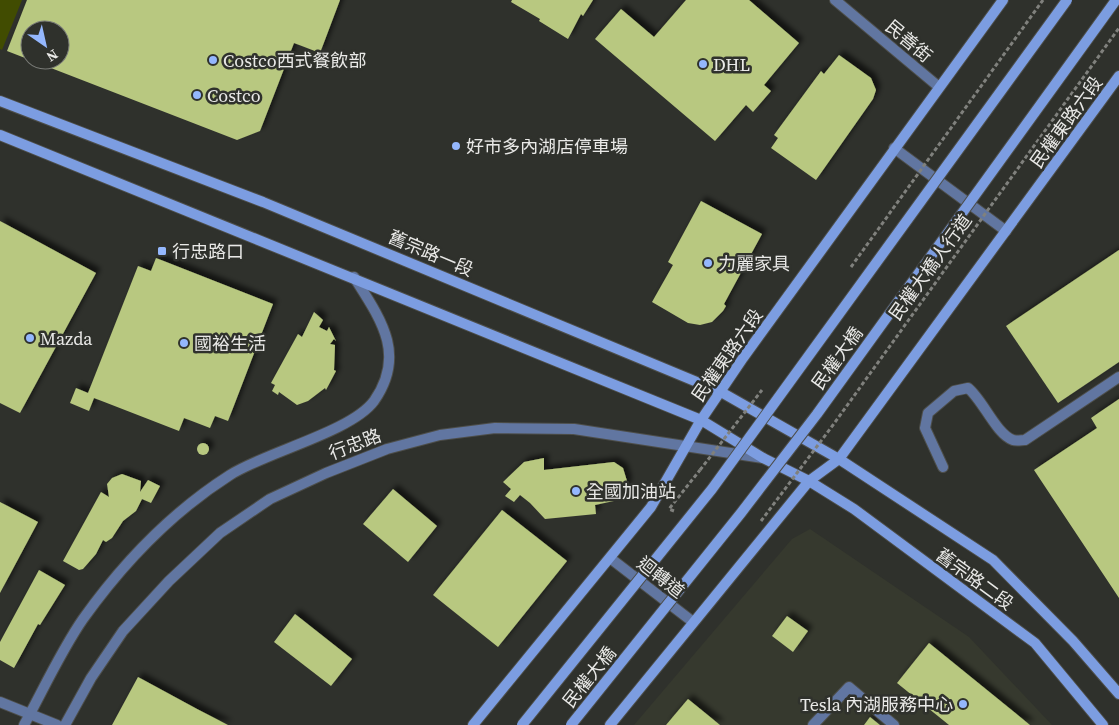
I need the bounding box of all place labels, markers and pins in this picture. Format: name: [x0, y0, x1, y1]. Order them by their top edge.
place label: Costco西式餐飲部: [223, 48, 367, 73]
place label: DHL: [713, 52, 750, 77]
marker: Costco西式餐飲部: [207, 54, 219, 66]
marker: DHL: [697, 58, 709, 70]
place label: Costco: [207, 83, 261, 108]
marker: Costco: [191, 89, 203, 101]
place label: 好市多內湖店停車場: [466, 134, 628, 159]
marker: 好市多內湖店停車場: [450, 140, 462, 152]
place label: 行忠路口: [172, 239, 244, 264]
marker: 行忠路口: [156, 245, 168, 257]
place label: 力麗家具: [718, 251, 790, 276]
marker: 力麗家具: [702, 257, 714, 269]
place label: Mazda: [40, 326, 93, 351]
place label: 國裕生活: [194, 331, 266, 356]
marker: Mazda: [24, 332, 36, 344]
marker: 國裕生活: [178, 337, 190, 349]
place label: 全國加油站: [586, 479, 676, 504]
marker: 全國加油站: [570, 485, 582, 497]
place label: Tesla 內湖服務中心: [800, 692, 953, 717]
marker: Tesla 內湖服務中心: [957, 698, 969, 710]

